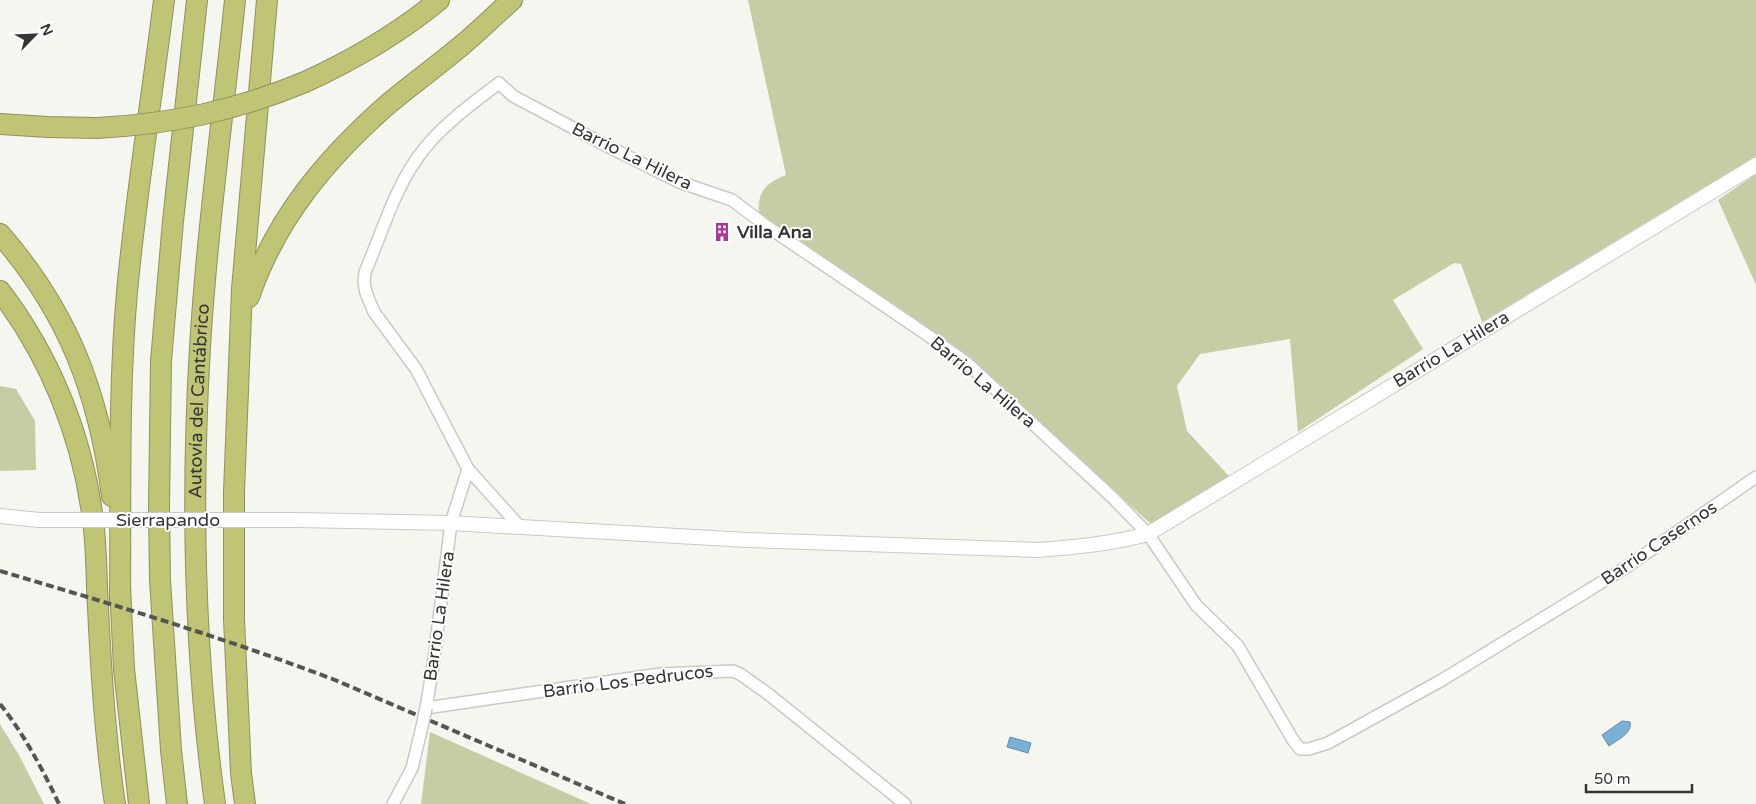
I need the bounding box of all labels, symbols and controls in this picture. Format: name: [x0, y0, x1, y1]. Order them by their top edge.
north arrow: [10, 10, 60, 60]
text: N: [36, 21, 56, 39]
street label: Barrio La Hilera: [568, 117, 696, 195]
building icon: Villa Ana: [711, 221, 733, 243]
place label: Villa Ana: [737, 221, 812, 243]
street label: Autovía del Cantábrico: [184, 303, 214, 498]
street label: Barrio La Hilera: [1389, 306, 1513, 392]
street label: Barrio La Hilera: [926, 331, 1040, 433]
street label: Barrio Casernos: [1597, 496, 1721, 590]
street label: Sierrapando: [116, 509, 220, 531]
street label: Barrio La Hilera: [419, 549, 459, 683]
street label: Barrio Los Pedrucos: [542, 660, 714, 702]
scale bar: [1586, 762, 1692, 794]
text: 50 m: [1594, 770, 1631, 788]

